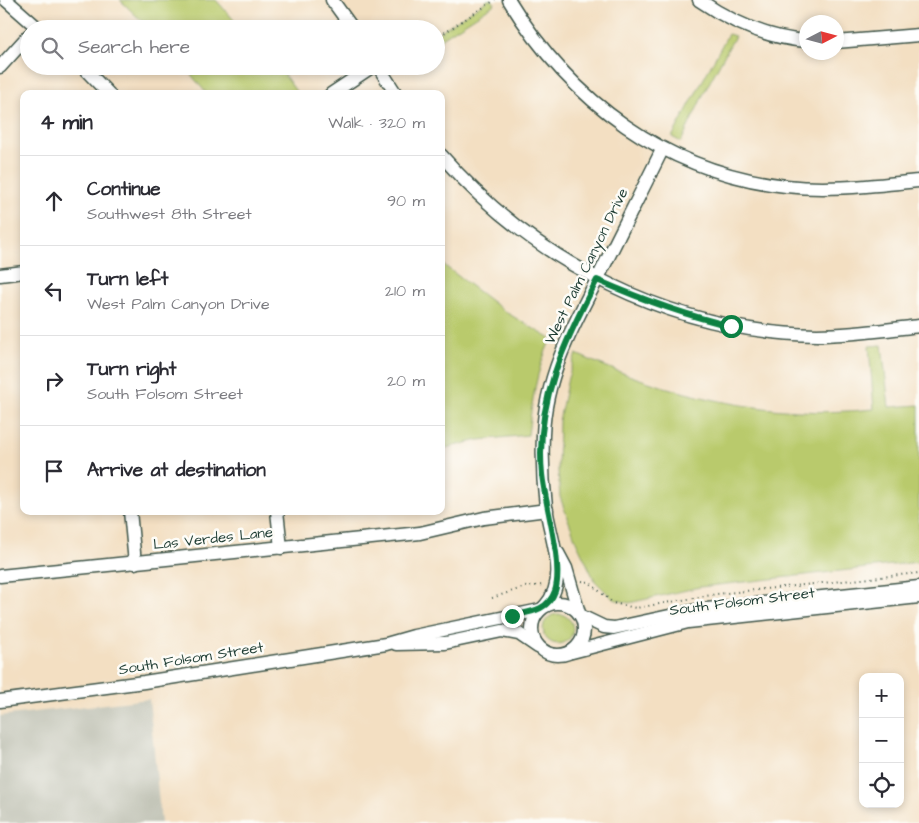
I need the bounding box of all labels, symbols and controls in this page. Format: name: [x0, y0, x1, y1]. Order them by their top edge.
north arrow: [799, 15, 844, 60]
search box: [20, 20, 445, 75]
icon: search: [38, 34, 66, 62]
text: Search here: [78, 34, 190, 61]
text: 4 min: [40, 108, 93, 137]
text: Walk · 320 m: [328, 112, 425, 134]
text: Continue: [87, 176, 161, 203]
street label: West Palm Canyon Drive: [539, 185, 634, 348]
icon: ahead: [40, 187, 68, 215]
text: 90 m: [387, 190, 425, 212]
text: Southwest 8th Street: [87, 203, 252, 225]
text: Turn left: [87, 266, 168, 293]
icon: left: [40, 277, 68, 305]
text: 210 m: [385, 280, 425, 302]
text: West Palm Canyon Drive: [87, 293, 270, 315]
route start: [720, 315, 743, 338]
text: Turn right: [87, 356, 176, 383]
icon: right: [40, 367, 68, 395]
text: 20 m: [387, 370, 425, 392]
text: South Folsom Street: [87, 383, 243, 405]
icon: arrive: [40, 457, 68, 485]
text: Arrive at destination: [87, 457, 266, 484]
street label: Las Verdes Lane: [152, 522, 274, 555]
street label: South Folsom Street: [668, 582, 816, 621]
route end: [501, 605, 524, 628]
street label: South Folsom Street: [117, 637, 265, 680]
map controls: [859, 673, 904, 808]
button: +: [859, 673, 904, 718]
button: −: [859, 718, 904, 763]
button: locate: [859, 763, 904, 808]

